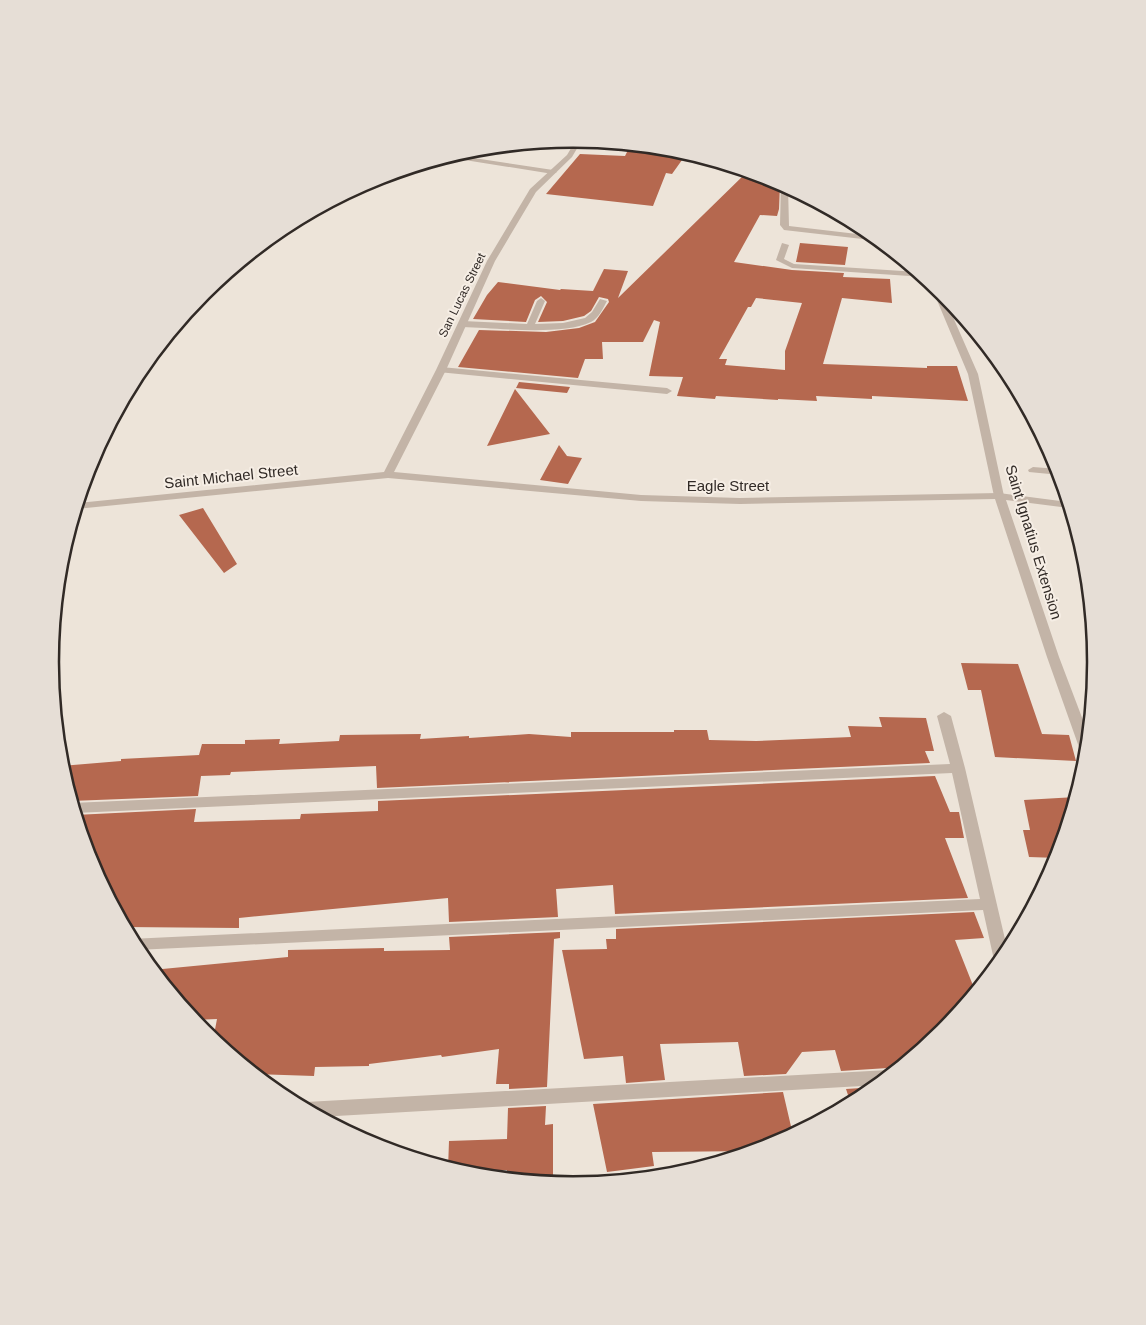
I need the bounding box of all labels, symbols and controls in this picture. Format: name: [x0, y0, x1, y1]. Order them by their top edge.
street label: San Lucas Street: [436, 250, 489, 339]
street label: Saint Michael Street: [163, 460, 299, 491]
street label: Saint Ignatius Extension: [1002, 463, 1066, 621]
street label: Eagle Street: [687, 477, 770, 494]

